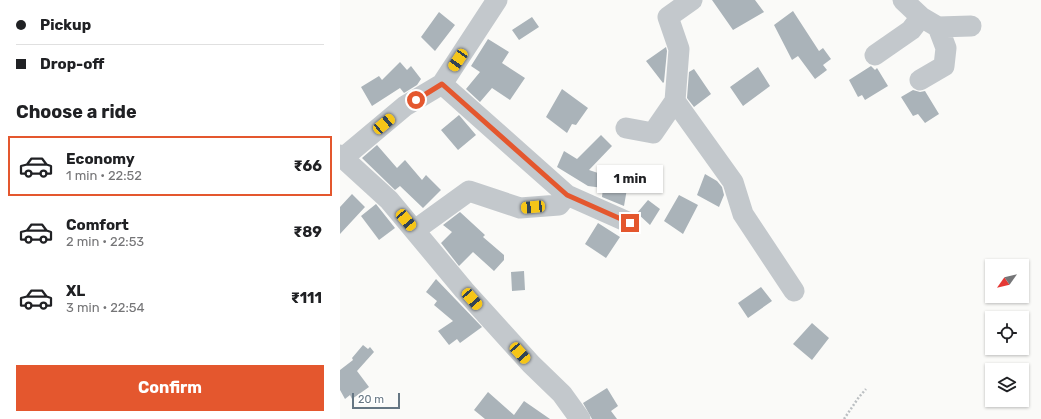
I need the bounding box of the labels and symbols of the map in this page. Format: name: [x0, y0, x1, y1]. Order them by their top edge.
car: [446, 47, 470, 73]
route start: [407, 91, 425, 109]
car: [371, 112, 397, 136]
callout: 1 min: [597, 165, 663, 193]
car: [521, 200, 545, 214]
car: [394, 207, 418, 233]
route end: [621, 214, 639, 232]
north arrow: [985, 259, 1029, 303]
car: [460, 286, 484, 312]
car: [508, 340, 532, 366]
scale bar: [352, 391, 400, 410]

